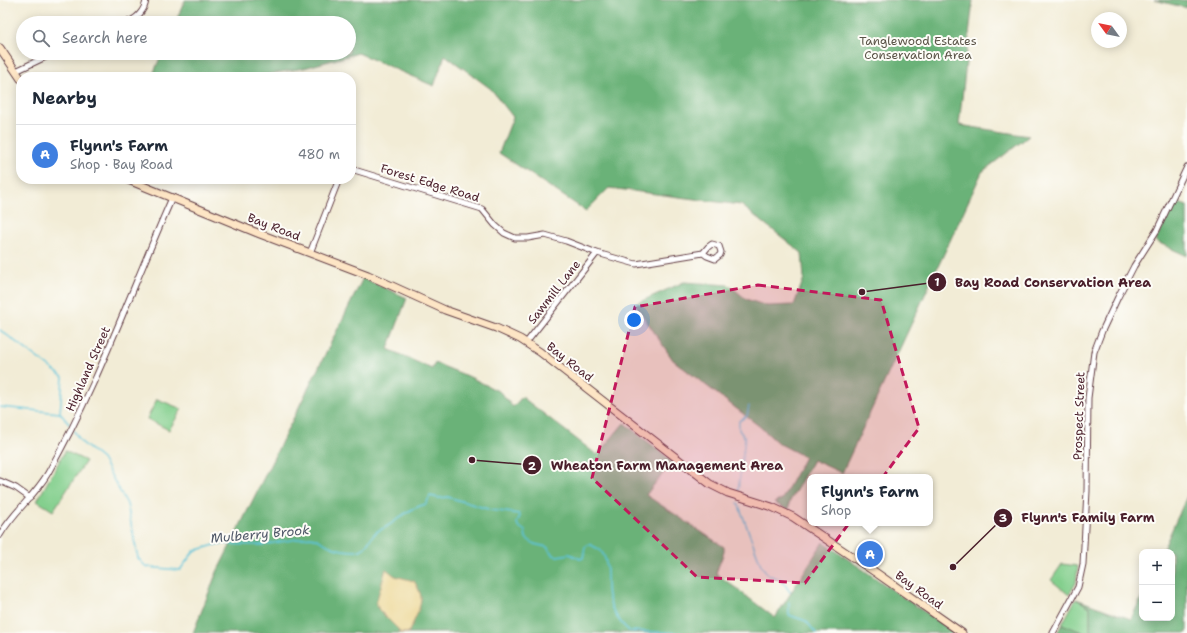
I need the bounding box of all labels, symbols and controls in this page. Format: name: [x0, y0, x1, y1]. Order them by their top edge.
north arrow: [1091, 12, 1127, 48]
search box: [16, 16, 356, 60]
icon: search: [30, 27, 52, 49]
text: Search here: [62, 28, 148, 48]
park label: Tanglewood Estates Conservation Area: [859, 33, 977, 63]
text: Nearby: [32, 87, 97, 109]
text: Flynn's Farm: [70, 136, 168, 156]
text: A: [40, 146, 50, 163]
text: 480 m: [298, 146, 340, 163]
text: Shop · Bay Road: [70, 156, 173, 173]
street label: Forest Edge Road: [378, 160, 482, 206]
street label: Bay Road: [245, 210, 303, 245]
street label: Sawmill Lane: [524, 257, 584, 327]
callout: Bay Road Conservation Area: [927, 270, 1159, 295]
text: 1: [934, 274, 940, 290]
text: Bay Road Conservation Area: [955, 274, 1151, 291]
your location: [624, 310, 644, 330]
street label: Highland Street: [62, 324, 114, 414]
street label: Bay Road: [543, 339, 597, 386]
street label: Prospect Street: [1069, 372, 1089, 460]
callout: Wheaton Farm Management Area: [522, 453, 791, 478]
text: Wheaton Farm Management Area: [551, 457, 783, 474]
text: 2: [528, 458, 537, 474]
popup: [807, 474, 933, 526]
text: Flynn's Farm: [821, 482, 919, 502]
text: Shop: [821, 502, 851, 519]
callout: Flynn's Family Farm: [993, 505, 1163, 530]
text: Flynn's Family Farm: [1021, 509, 1155, 526]
text: 3: [999, 510, 1007, 526]
water label: Mulberry Brook: [210, 521, 311, 547]
pin: A: [857, 539, 883, 569]
map controls: [1139, 549, 1175, 621]
button: +: [1139, 549, 1175, 585]
street label: Bay Road: [892, 567, 946, 613]
button: −: [1139, 585, 1175, 621]

